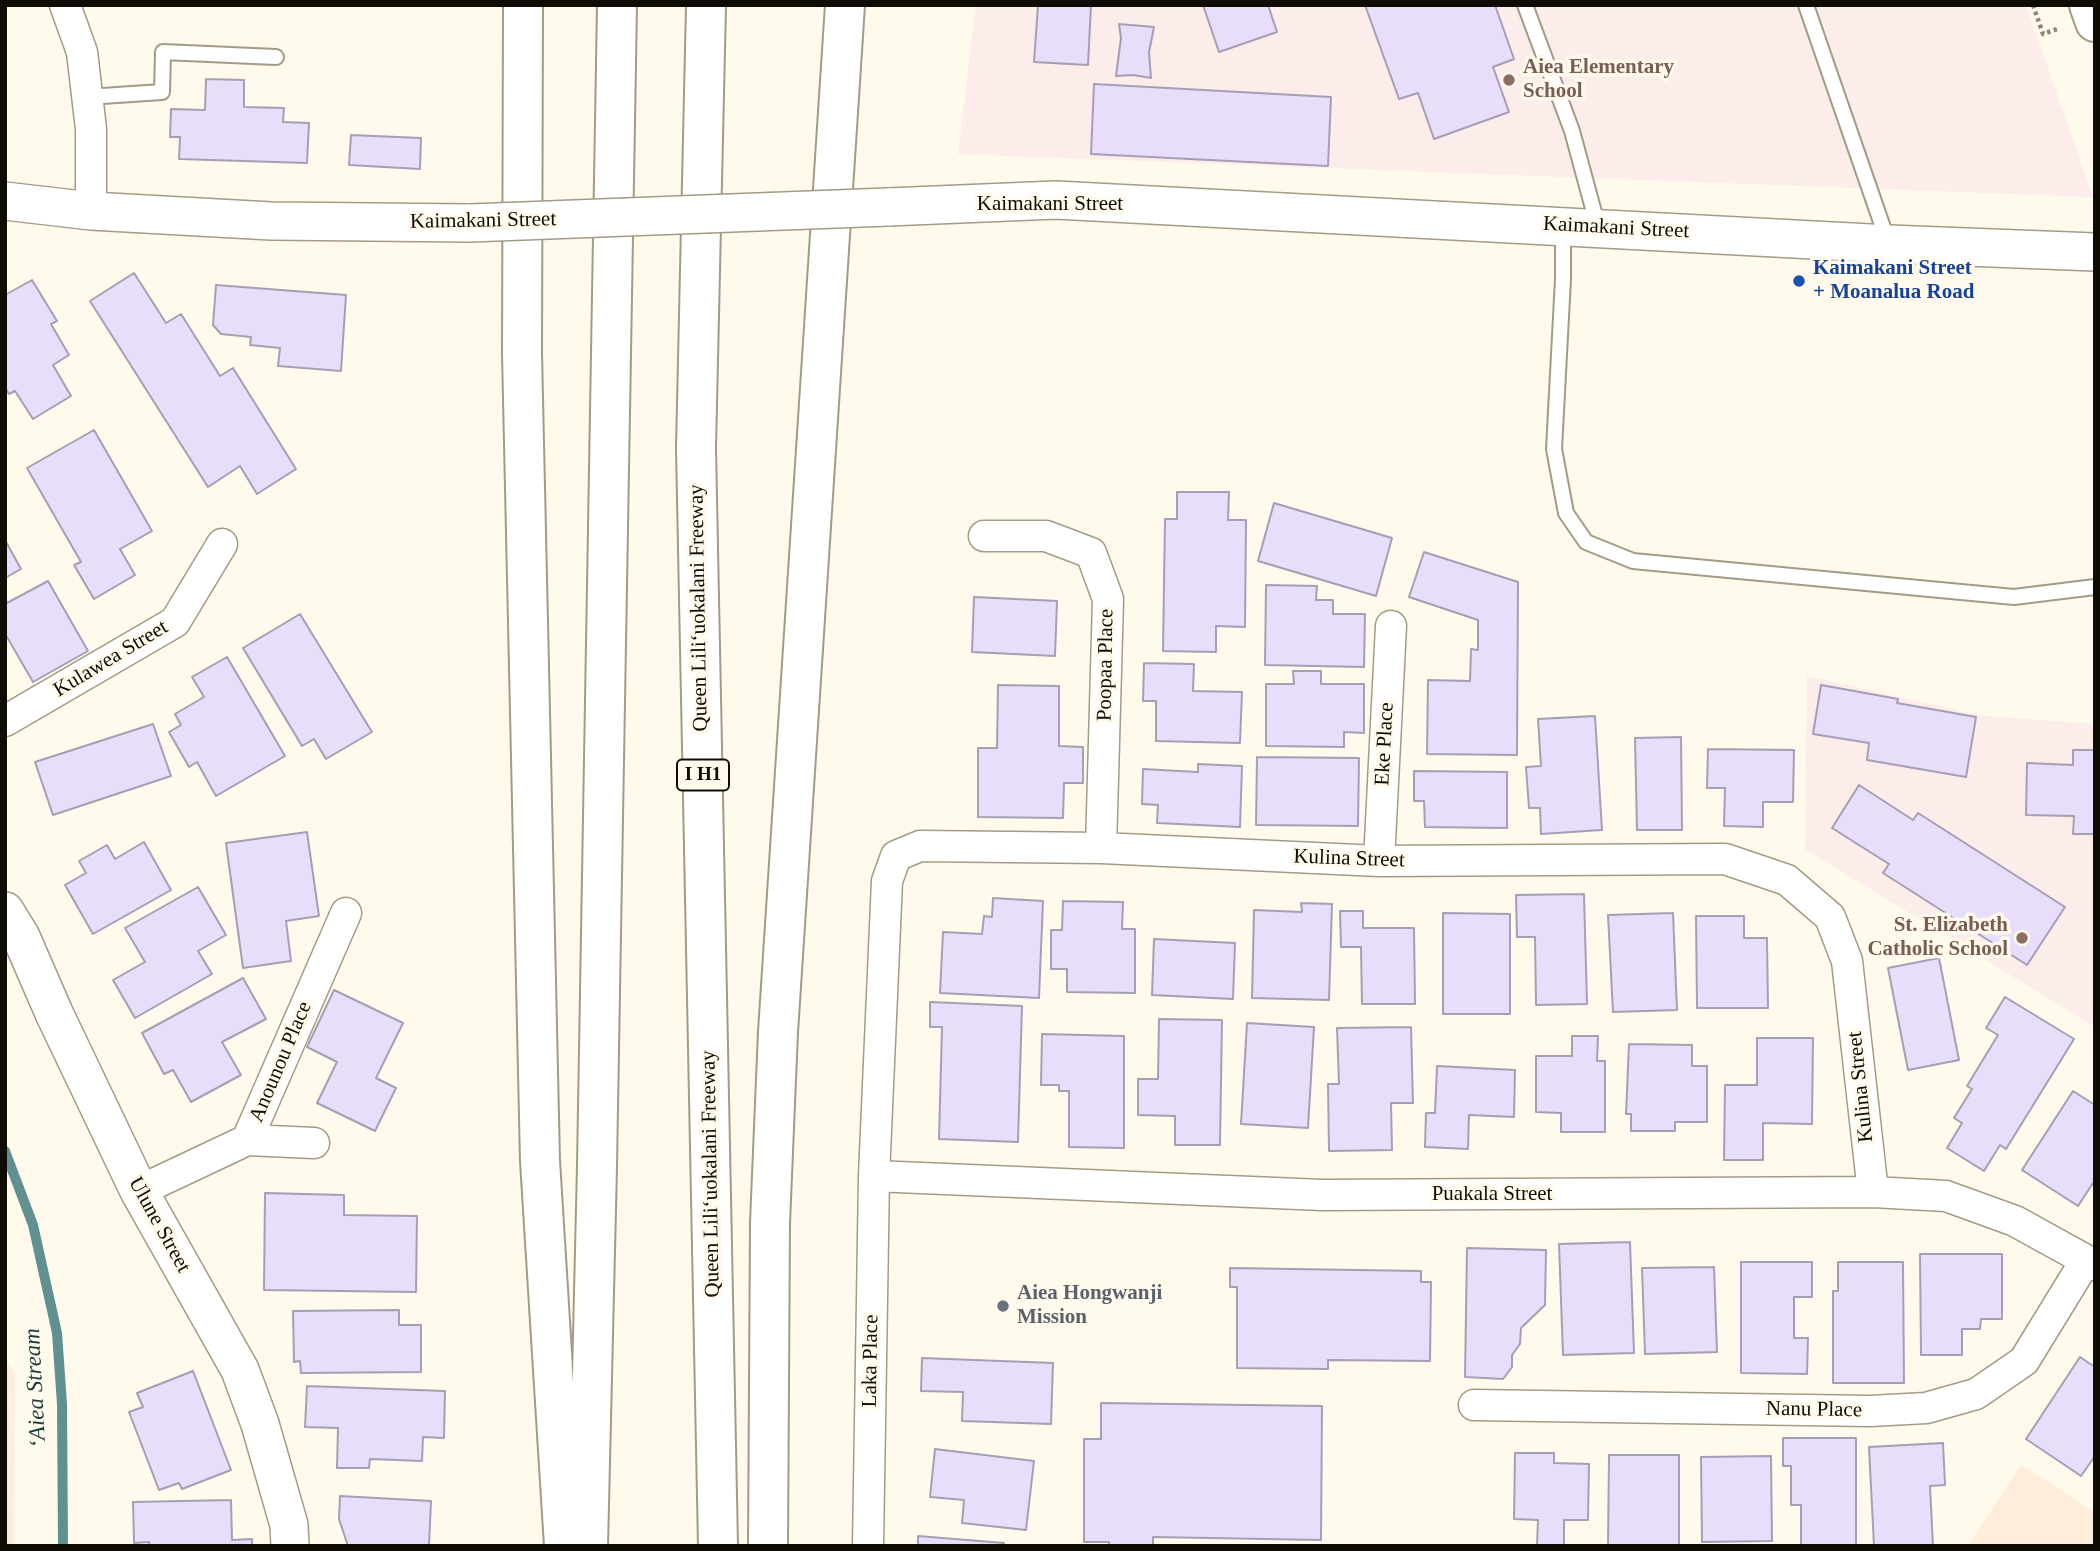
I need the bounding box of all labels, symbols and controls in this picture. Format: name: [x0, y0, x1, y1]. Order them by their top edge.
place label: Aiea Elementary School: [1523, 55, 1674, 105]
marker: Aiea Elementary School: [1501, 72, 1517, 88]
street label: Kaimakani Street: [977, 191, 1123, 217]
street label: Kaimakani Street: [410, 207, 556, 235]
street label: Kaimakani Street: [1542, 212, 1690, 244]
place label: Kaimakani Street + Moanalua Road: [1813, 256, 1974, 306]
marker: Kaimakani Street + Moanalua Road: [1791, 273, 1807, 289]
street label: Queen Liliʻuokalani Freeway: [684, 484, 714, 732]
street label: Poopaa Place: [1092, 609, 1120, 721]
street label: Kulawea Street: [49, 615, 173, 703]
street label: Eke Place: [1370, 702, 1400, 786]
road number: I H1: [677, 760, 729, 790]
street label: Kulina Street: [1293, 844, 1405, 874]
place label: St. Elizabeth Catholic School: [1867, 913, 2008, 963]
marker: St. Elizabeth Catholic School: [2014, 930, 2030, 946]
street label: Anounou Place: [244, 998, 318, 1126]
street label: Kulina Street: [1843, 1030, 1879, 1144]
street label: Queen Liliʻuokalani Freeway: [696, 1050, 726, 1298]
street label: Ulune Street: [122, 1173, 196, 1277]
street label: Puakala Street: [1432, 1181, 1552, 1207]
place label: Aiea Hongwanji Mission: [1017, 1281, 1162, 1331]
marker: Aiea Hongwanji Mission: [995, 1298, 1011, 1314]
street label: Laka Place: [858, 1314, 884, 1408]
water label: ʻAiea Stream: [19, 1327, 53, 1449]
street label: Nanu Place: [1766, 1397, 1862, 1423]

